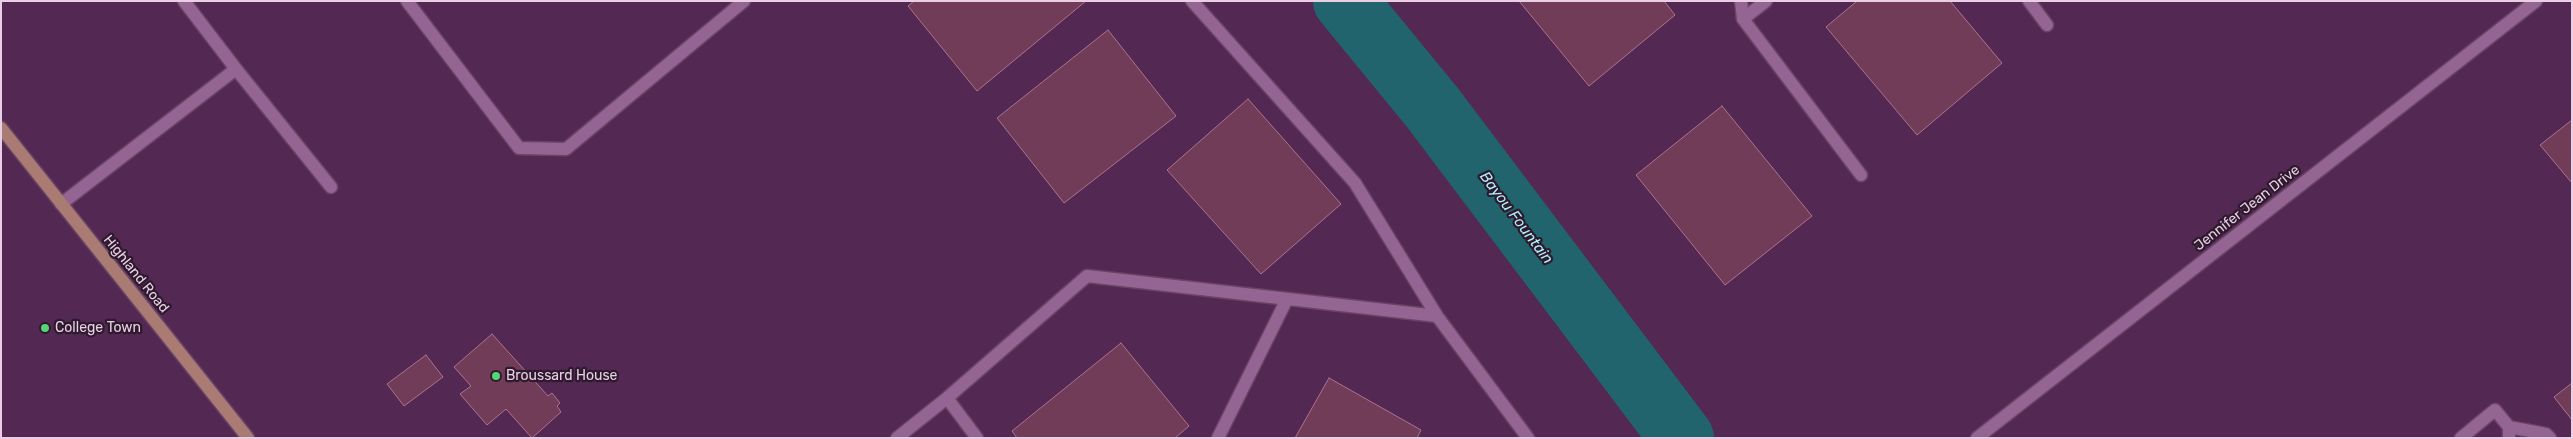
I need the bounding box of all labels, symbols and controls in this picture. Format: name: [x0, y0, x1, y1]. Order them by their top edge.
street label: Jennifer Jean Drive: [2191, 162, 2303, 254]
water label: Bayou Fountain: [1475, 168, 1557, 268]
street label: Highland Road: [100, 232, 172, 316]
place label: College Town: [55, 320, 141, 336]
marker: College Town: [39, 322, 51, 334]
place label: Broussard House: [506, 368, 617, 384]
marker: Broussard House: [490, 370, 502, 382]

